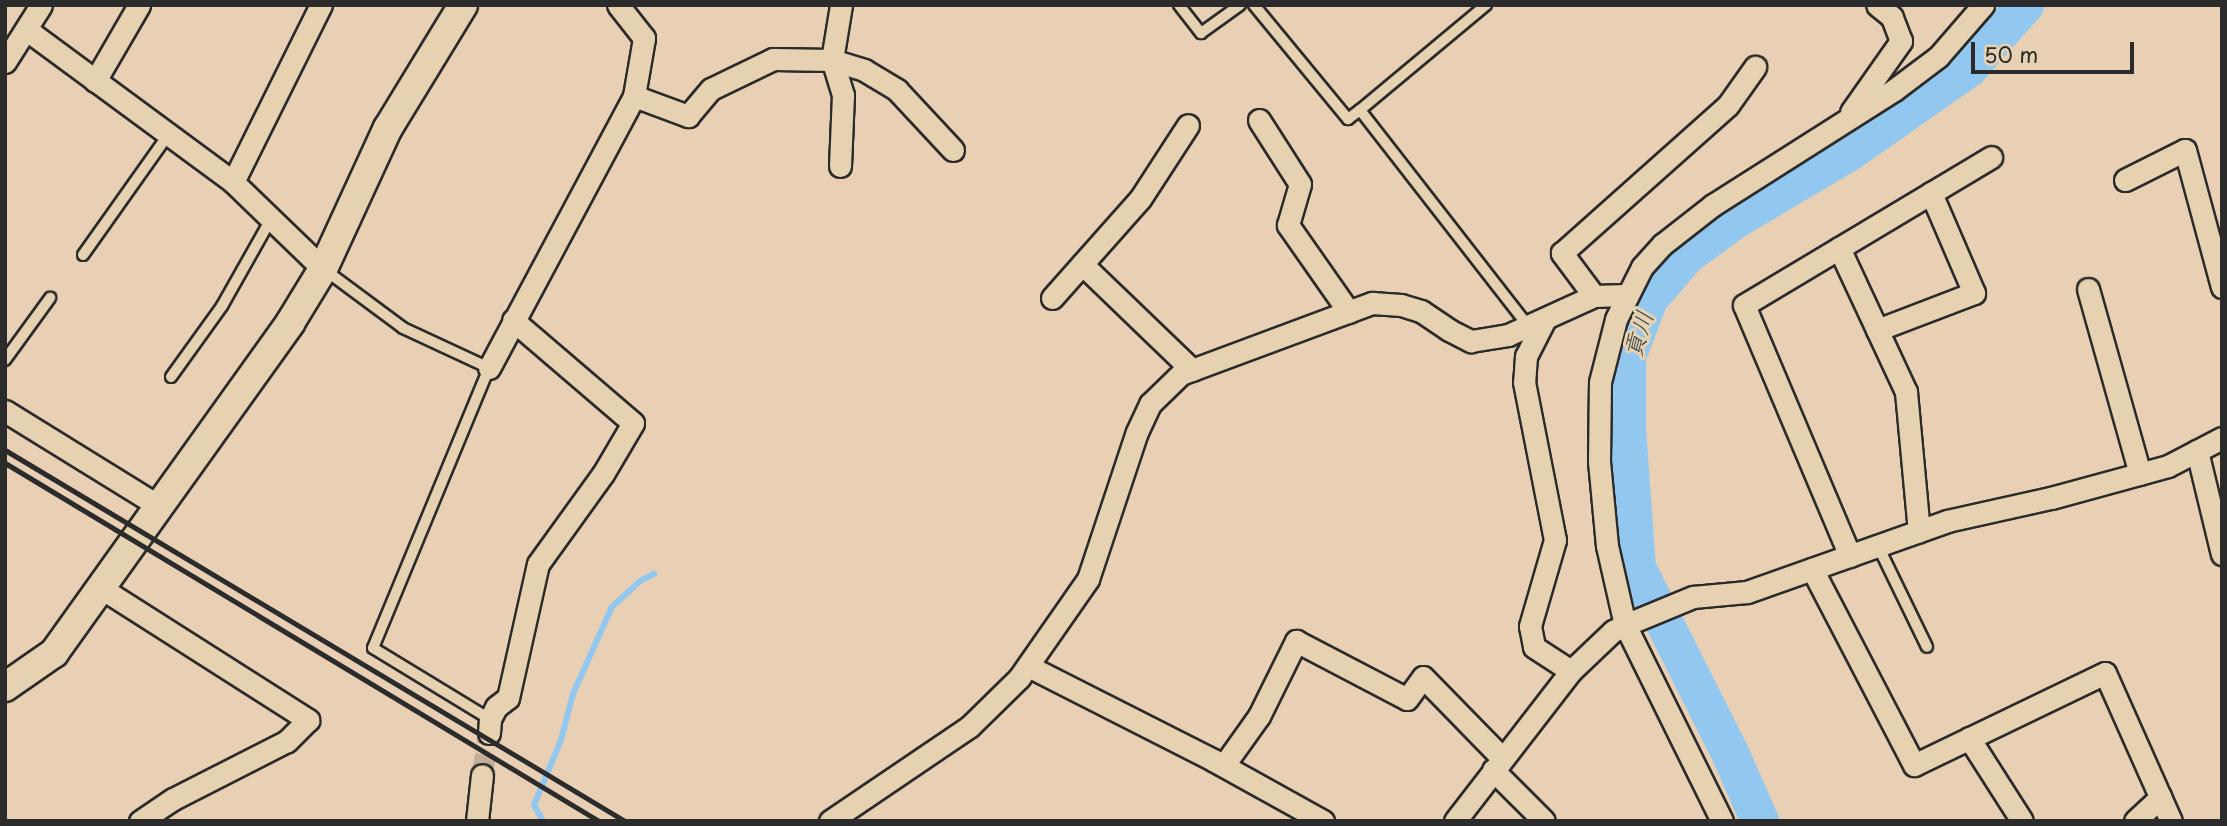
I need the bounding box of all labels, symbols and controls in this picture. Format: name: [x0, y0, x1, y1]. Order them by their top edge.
scale bar: [1975, 28, 2138, 72]
text: 50 m: [1984, 38, 2038, 70]
water label: 貢川: [1617, 307, 1659, 361]

